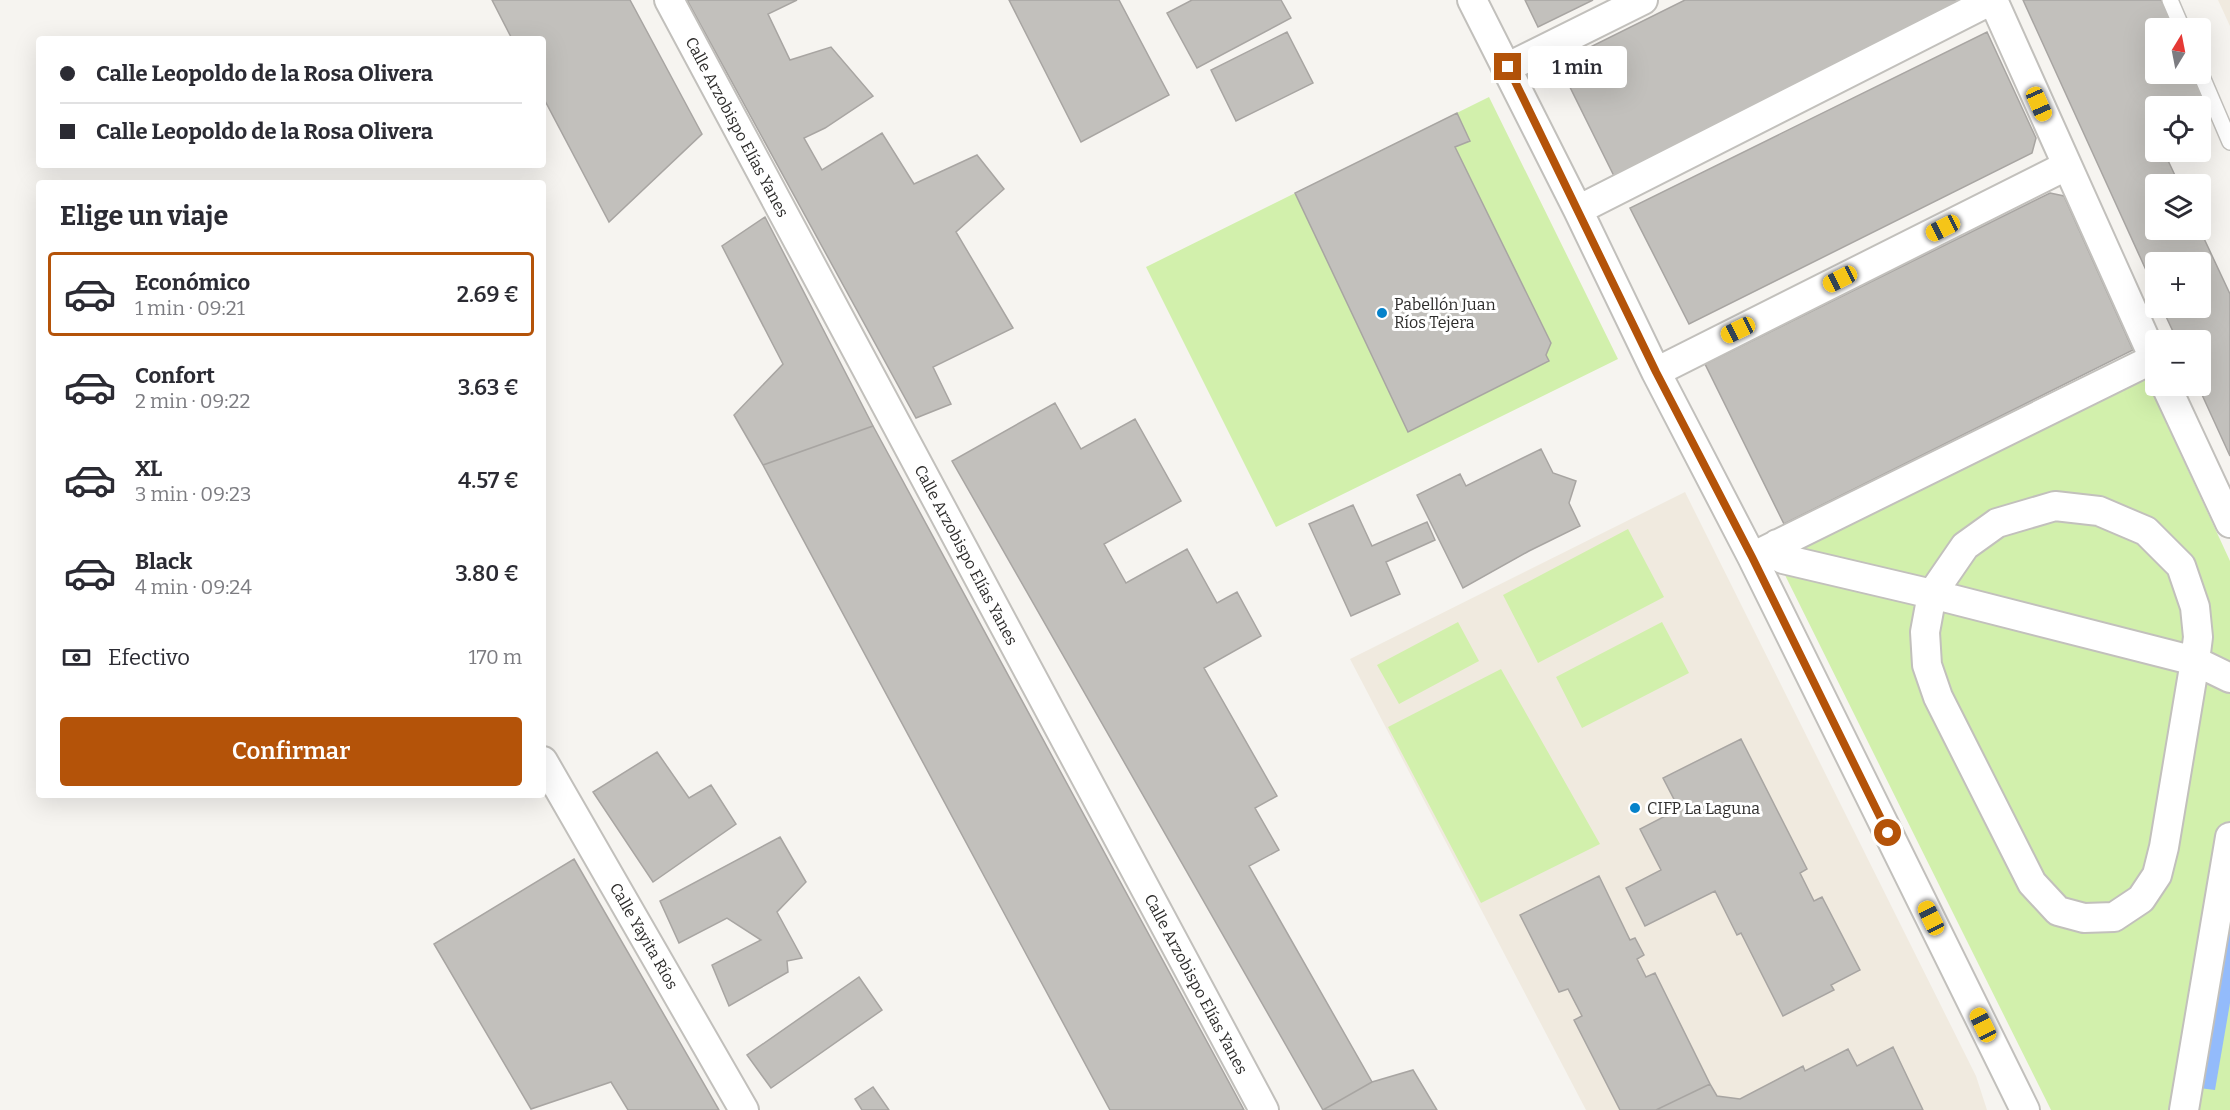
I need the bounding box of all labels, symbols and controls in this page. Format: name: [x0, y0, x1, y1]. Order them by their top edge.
north arrow: [2145, 18, 2211, 84]
map controls: [2145, 18, 2211, 396]
street label: Calle Arzobispo Elías Yanes: [681, 34, 793, 220]
callout: 1 min: [1529, 46, 1628, 88]
route end: [1494, 53, 1521, 80]
text: 1 min: [1552, 55, 1603, 79]
text: Calle Leopoldo de la Rosa Olivera: [96, 60, 433, 87]
car: [2023, 84, 2055, 124]
button: locate: [2145, 96, 2211, 162]
text: Calle Leopoldo de la Rosa Olivera: [96, 118, 433, 145]
button: layers: [2145, 174, 2211, 240]
text: Elige un viaje: [60, 200, 228, 232]
car: [1923, 212, 1963, 244]
button: +: [2145, 252, 2211, 318]
car: [1820, 263, 1860, 295]
icon: car: [63, 267, 117, 321]
text: Económico: [135, 269, 250, 296]
text: 2.69 €: [457, 281, 519, 308]
place label: Pabellón Juan Ríos Tejera: [1394, 295, 1496, 332]
text: 1 min · 09:21: [135, 296, 245, 320]
marker: Pabellón Juan Ríos Tejera: [1375, 306, 1389, 320]
car: [1718, 314, 1758, 346]
button: −: [2145, 330, 2211, 396]
icon: car: [63, 360, 117, 414]
text: Confort: [135, 362, 215, 389]
text: 3.63 €: [458, 374, 519, 401]
text: 2 min · 09:22: [135, 389, 250, 413]
icon: car: [63, 453, 117, 507]
text: XL: [135, 455, 162, 482]
street label: Calle Arzobispo Elías Yanes: [910, 462, 1022, 648]
text: 4.57 €: [458, 467, 519, 494]
text: 3 min · 09:23: [135, 482, 251, 506]
icon: car: [63, 546, 117, 600]
text: Black: [135, 548, 192, 575]
text: 3.80 €: [455, 560, 519, 587]
text: 4 min · 09:24: [135, 575, 252, 599]
icon: cash: [60, 641, 93, 674]
text: Efectivo: [108, 644, 190, 671]
text: 170 m: [469, 645, 522, 669]
button: Confirmar: [60, 717, 522, 786]
place label: CIFP La Laguna: [1647, 799, 1760, 818]
marker: CIFP La Laguna: [1628, 801, 1642, 815]
route start: [1874, 819, 1901, 846]
street label: Calle Yayita Ríos: [606, 879, 682, 993]
street label: Calle Arzobispo Elías Yanes: [1140, 891, 1252, 1077]
car: [1915, 898, 1947, 938]
car: [1967, 1005, 1999, 1045]

